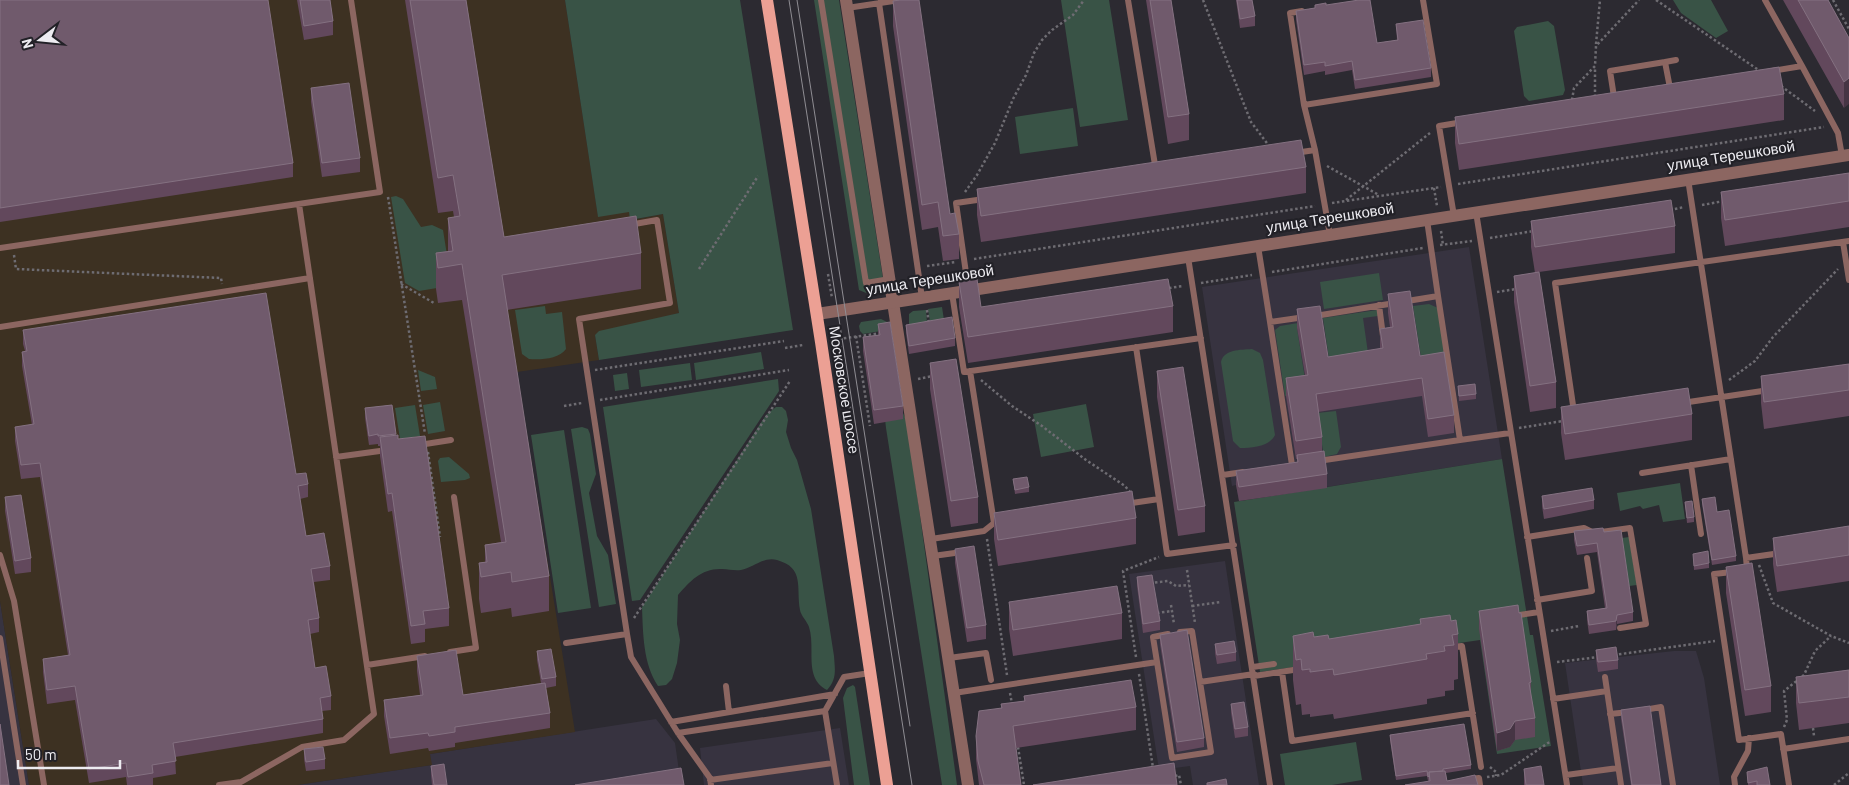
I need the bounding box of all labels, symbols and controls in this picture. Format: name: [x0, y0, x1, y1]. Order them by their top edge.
north arrow: [15, 15, 65, 65]
text: N: [18, 37, 36, 51]
street label: улица Терешковой: [1666, 136, 1796, 174]
street label: улица Терешковой: [1265, 198, 1395, 236]
street label: улица Терешковой: [865, 260, 995, 298]
street label: Московское шоссе: [826, 325, 864, 455]
scale bar: [18, 738, 120, 770]
text: 50 m: [25, 745, 57, 763]

